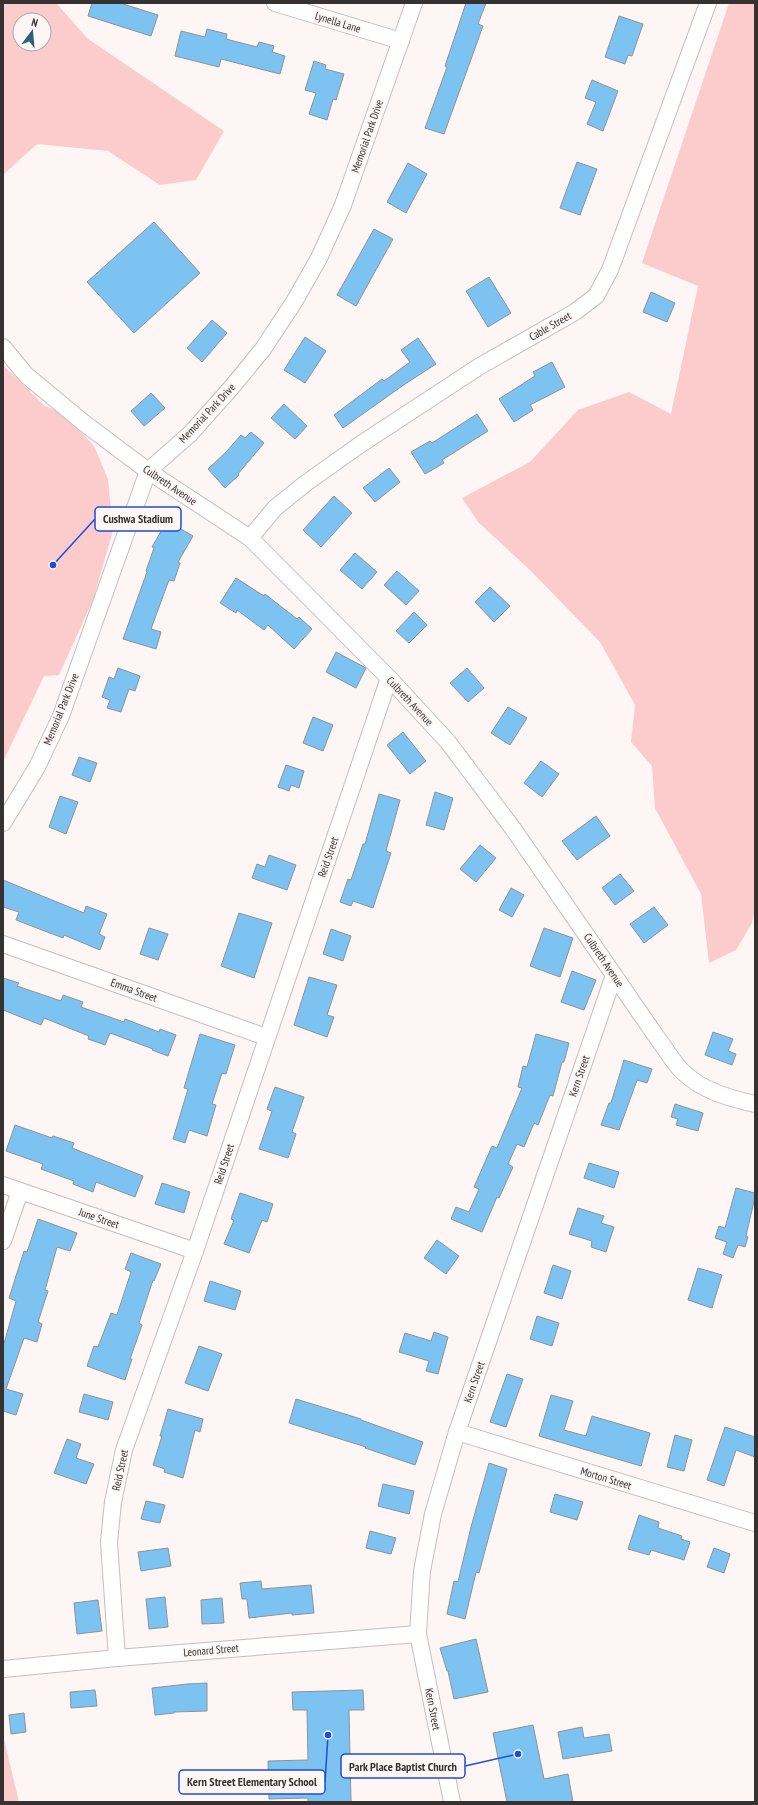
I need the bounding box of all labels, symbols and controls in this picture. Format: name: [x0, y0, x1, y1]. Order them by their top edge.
street label: Lynella Lane: [313, 8, 363, 36]
north arrow: [12, 12, 52, 52]
text: N: [30, 15, 40, 30]
street label: Memorial Park Drive: [348, 97, 386, 174]
street label: Cable Street: [526, 308, 574, 344]
street label: Memorial Park Drive: [176, 380, 239, 446]
street label: Culbreth Avenue: [140, 462, 200, 508]
callout: Cushwa Stadium: [95, 507, 181, 531]
text: Cushwa Stadium: [103, 511, 173, 526]
street label: Memorial Park Drive: [40, 670, 82, 747]
street label: Culbreth Avenue: [384, 673, 437, 729]
street label: Reid Street: [315, 835, 341, 879]
street label: Culbreth Avenue: [581, 930, 627, 990]
street label: Emma Street: [109, 975, 159, 1005]
street label: Kern Street: [565, 1054, 593, 1098]
street label: Reid Street: [211, 1142, 237, 1186]
street label: June Street: [76, 1204, 121, 1231]
street label: Kern Street: [460, 1360, 488, 1404]
street label: Reid Street: [109, 1448, 131, 1492]
street label: Morton Street: [579, 1464, 633, 1492]
street label: Leonard Street: [183, 1641, 239, 1659]
street label: Kern Street: [422, 1687, 444, 1731]
callout: Park Place Baptist Church: [341, 1754, 465, 1778]
text: Park Place Baptist Church: [349, 1759, 457, 1774]
callout: Kern Street Elementary School: [179, 1770, 325, 1794]
text: Kern Street Elementary School: [187, 1774, 317, 1789]

